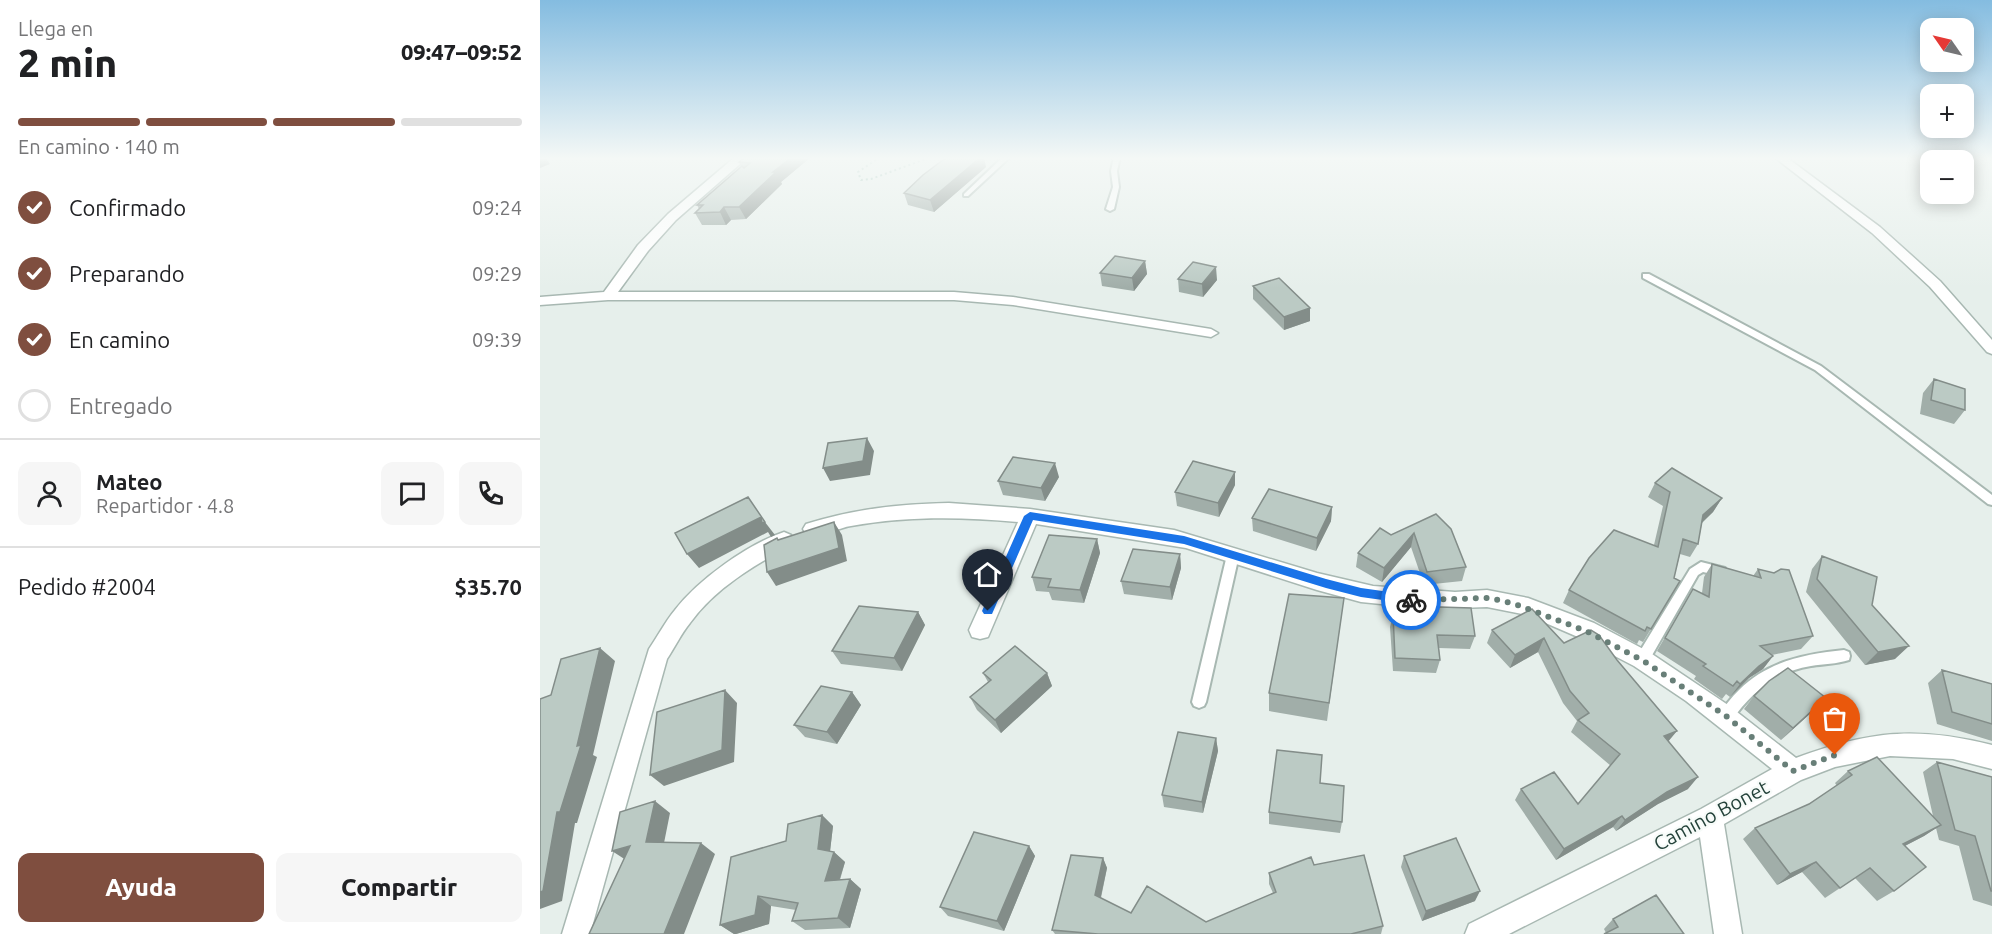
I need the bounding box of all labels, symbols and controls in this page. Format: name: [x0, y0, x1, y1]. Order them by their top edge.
text: Llega en: [18, 17, 93, 40]
north arrow: [1920, 18, 1974, 72]
map controls: [1920, 18, 1974, 204]
text: 09:47–09:52: [401, 39, 522, 64]
text: 2 min: [18, 41, 117, 84]
button: +: [1920, 84, 1974, 138]
text: En camino · 140 m: [18, 135, 180, 158]
button: −: [1920, 150, 1974, 204]
icon: check: [18, 191, 51, 224]
text: Confirmado: [69, 195, 186, 220]
text: 09:24: [472, 196, 522, 219]
icon: check: [18, 257, 51, 290]
text: Preparando: [69, 261, 185, 286]
text: 09:29: [472, 262, 522, 285]
icon: check: [18, 323, 51, 356]
text: En camino: [69, 327, 170, 352]
text: 09:39: [472, 328, 522, 351]
text: Entregado: [69, 393, 173, 418]
button: person: [18, 462, 81, 525]
button: chat: [381, 462, 444, 525]
button: phone: [459, 462, 522, 525]
text: Mateo: [96, 469, 163, 494]
text: Repartidor · 4.8: [96, 494, 234, 517]
pin: [962, 549, 1013, 611]
icon: home: [971, 558, 1004, 591]
courier: [1381, 570, 1441, 630]
text: Pedido #2004: [18, 574, 156, 599]
text: $35.70: [455, 574, 522, 599]
icon: bike: [1395, 584, 1428, 617]
pin: [1809, 693, 1860, 755]
icon: bag: [1818, 702, 1851, 735]
street label: Camino Bonet: [1649, 775, 1773, 855]
button: Ayuda: [18, 853, 264, 922]
button: Compartir: [276, 853, 522, 922]

